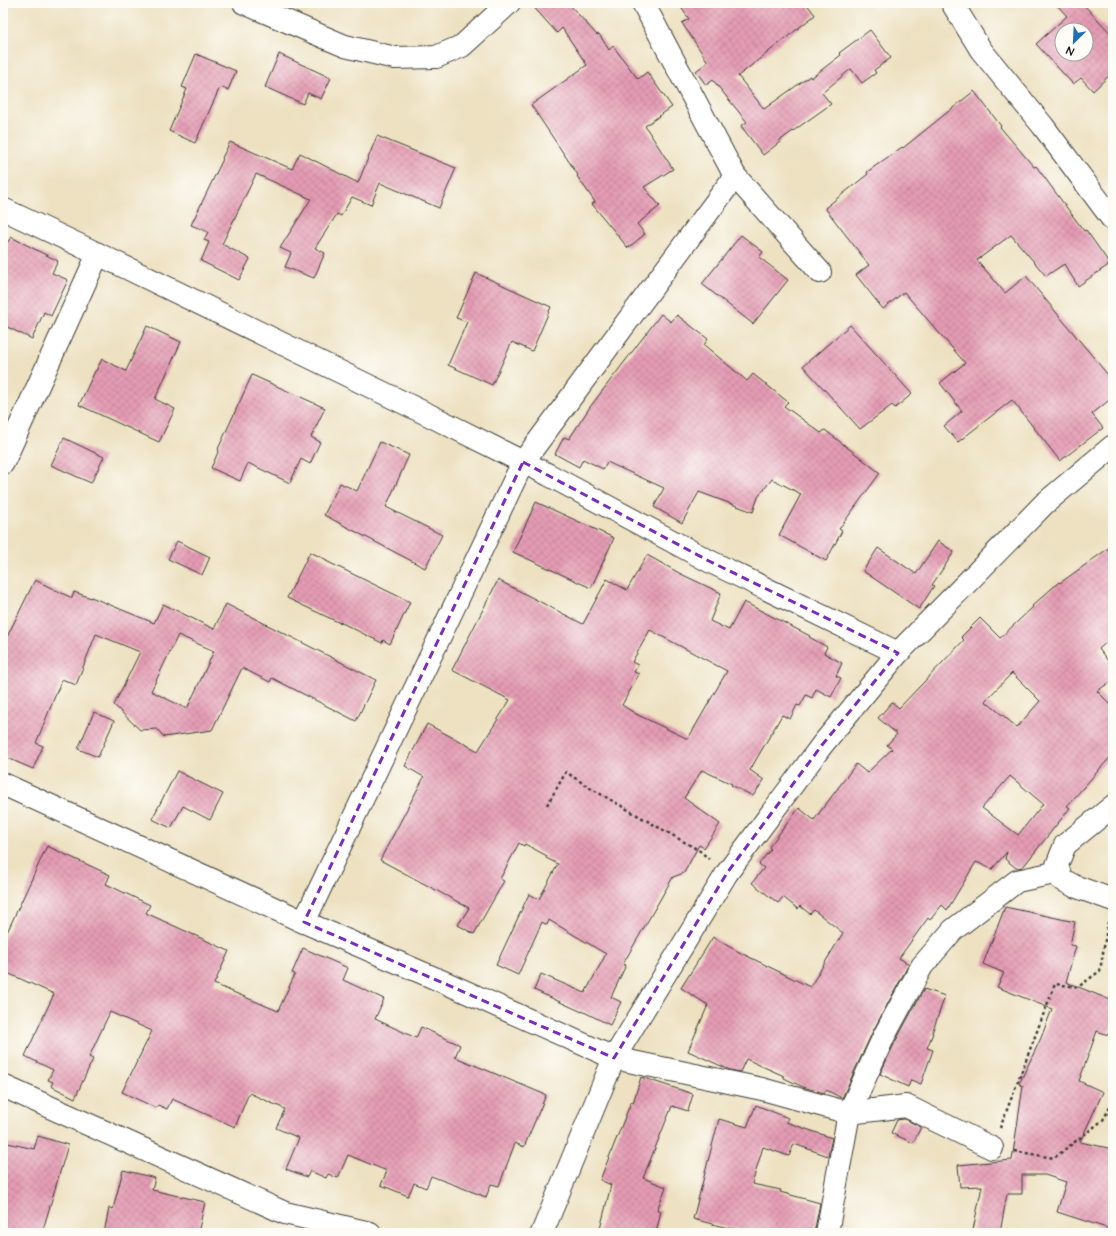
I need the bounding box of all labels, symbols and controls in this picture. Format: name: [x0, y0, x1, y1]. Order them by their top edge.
north arrow: [1054, 22, 1094, 62]
text: N: [1064, 42, 1076, 59]

